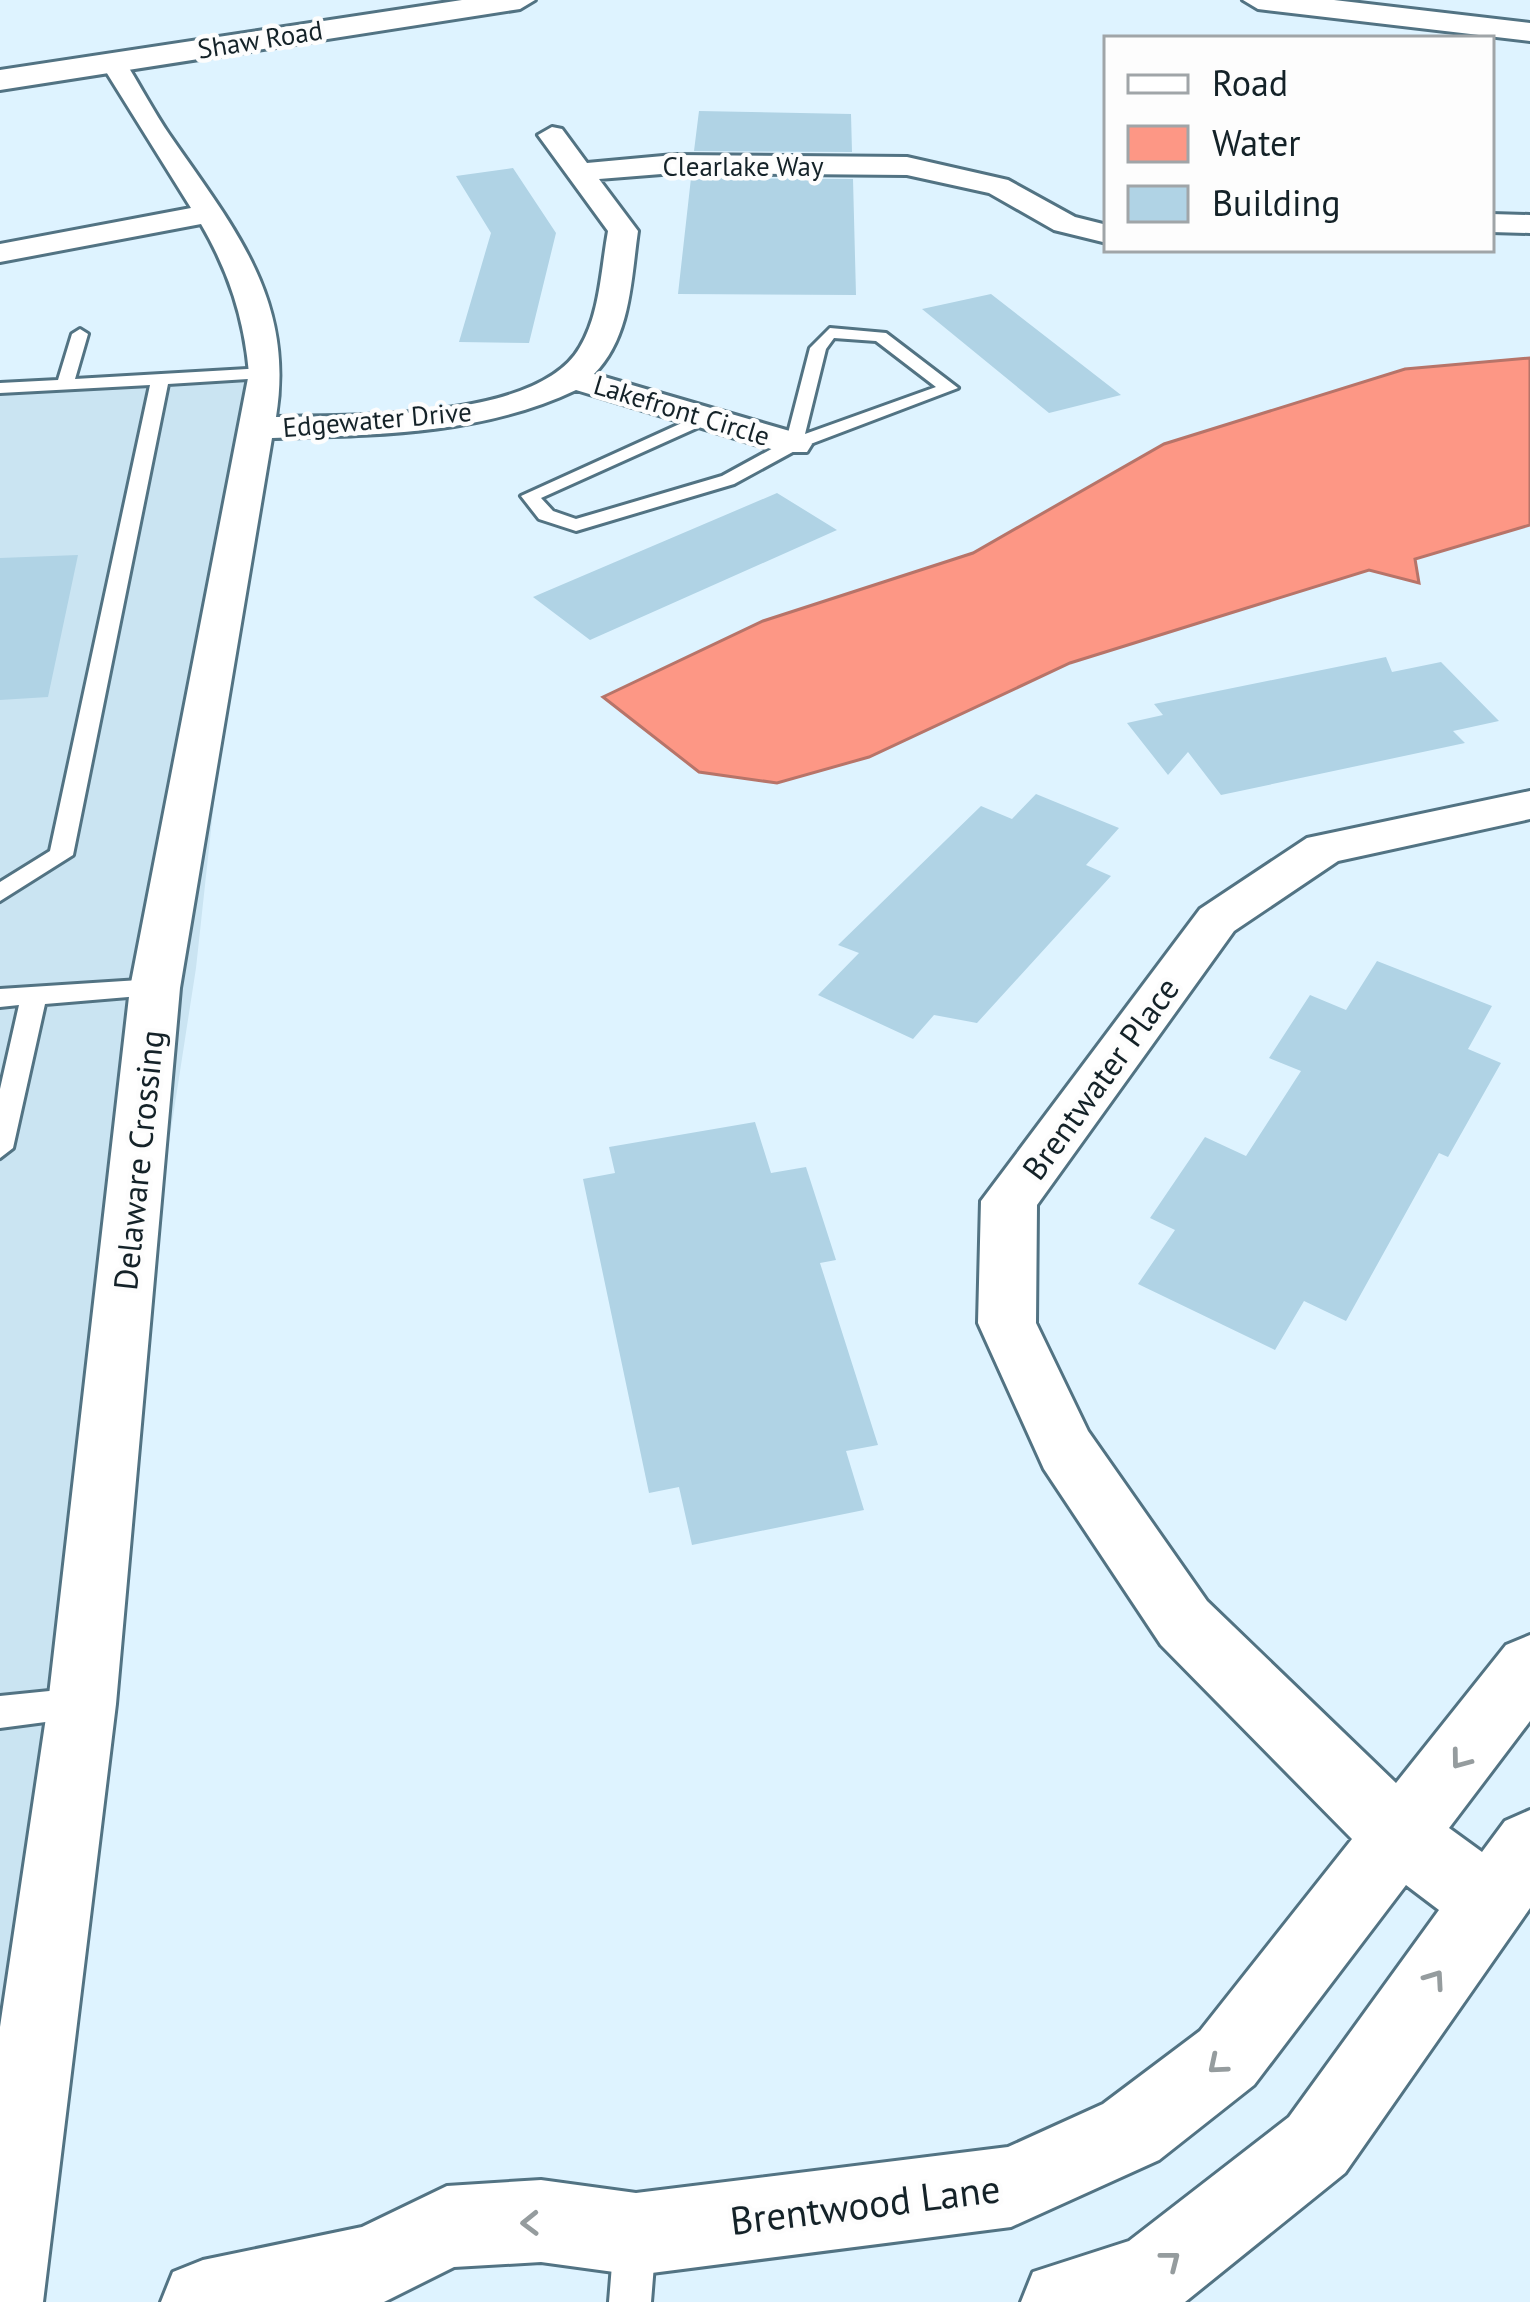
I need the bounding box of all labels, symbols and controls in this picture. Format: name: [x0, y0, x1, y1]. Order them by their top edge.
street label: Shaw Road: [195, 12, 325, 66]
legend: [1104, 36, 1494, 252]
text: Road: [1212, 59, 1288, 106]
text: Water: [1212, 119, 1301, 166]
street label: Clearlake Way: [662, 149, 824, 183]
text: Building: [1212, 179, 1341, 226]
street label: Lakefront Circle: [590, 367, 774, 453]
street label: Edgewater Drive: [281, 394, 473, 444]
street label: Brentwater Place: [1012, 968, 1188, 1188]
street label: Delaware Crossing: [103, 1028, 173, 1292]
one-way arrow: [1452, 1747, 1474, 1769]
one-way arrow: [1421, 1970, 1443, 1992]
one-way arrow: [1209, 2050, 1231, 2072]
street label: Brentwood Lane: [727, 2162, 1003, 2246]
one-way arrow: [520, 2209, 539, 2235]
one-way arrow: [1157, 2253, 1179, 2274]

